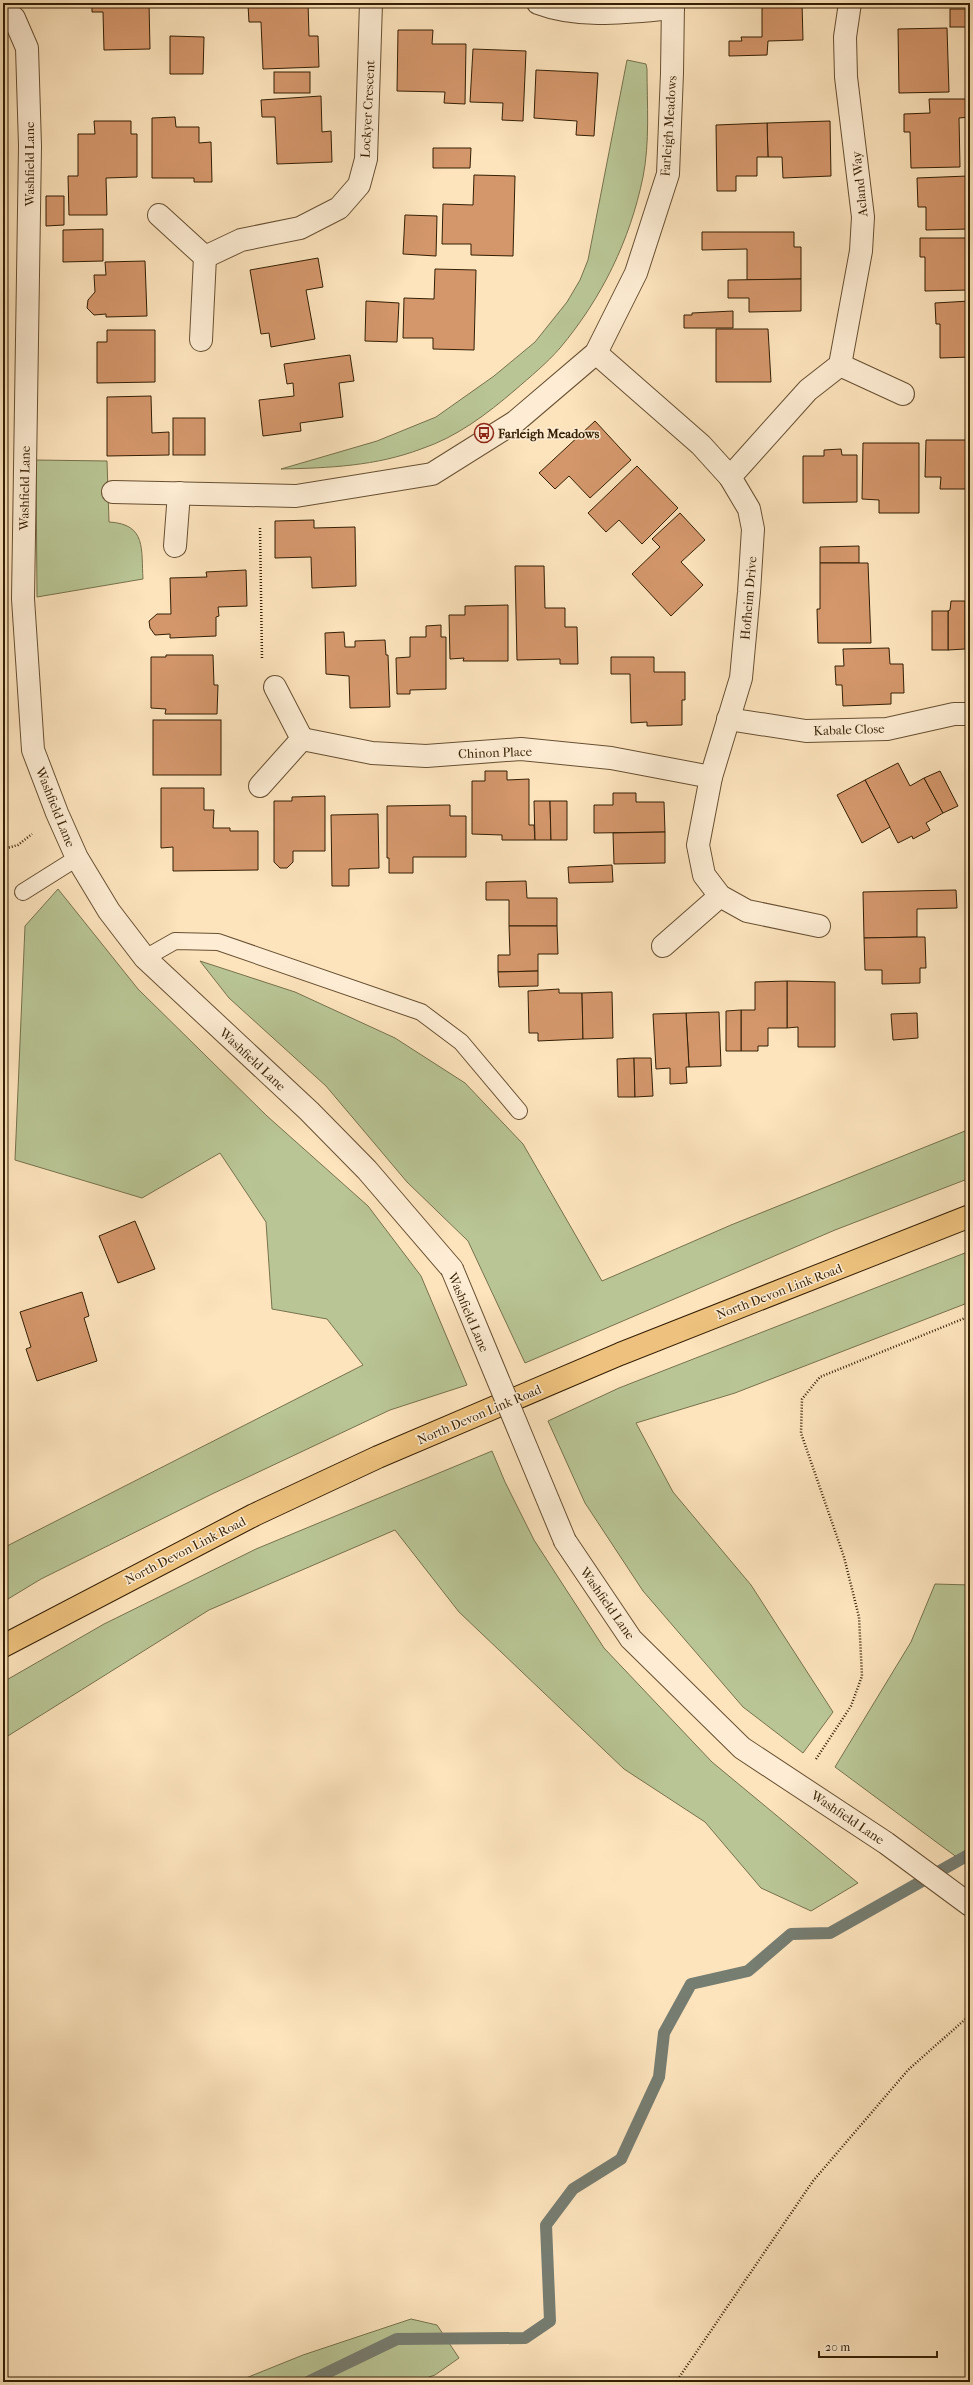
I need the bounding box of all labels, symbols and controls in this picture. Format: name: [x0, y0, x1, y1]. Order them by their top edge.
street label: Lockyer Crescent: [357, 59, 378, 158]
street label: Farleigh Meadows: [657, 75, 680, 177]
street label: Washfield Lane: [22, 121, 37, 207]
street label: Acland Way: [848, 149, 870, 218]
bus stop icon: Farleigh Meadows: [473, 422, 495, 444]
place label: Farleigh Meadows: [497, 426, 599, 442]
street label: Washfield Lane: [16, 445, 33, 532]
street label: Hofheim Drive: [737, 555, 760, 640]
street label: Kabale Close: [813, 721, 885, 738]
street label: Chinon Place: [458, 744, 533, 761]
street label: Washfield Lane: [32, 764, 79, 850]
street label: Washfield Lane: [216, 1024, 289, 1094]
street label: North Devon Link Road: [714, 1260, 845, 1322]
street label: Washfield Lane: [445, 1269, 492, 1355]
street label: North Devon Link Road: [415, 1381, 544, 1447]
street label: North Devon Link Road: [122, 1513, 249, 1587]
street label: Washfield Lane: [577, 1563, 638, 1643]
street label: Washfield Lane: [808, 1787, 888, 1848]
scale bar: [819, 2333, 937, 2359]
text: 20 m: [825, 2340, 850, 2354]

